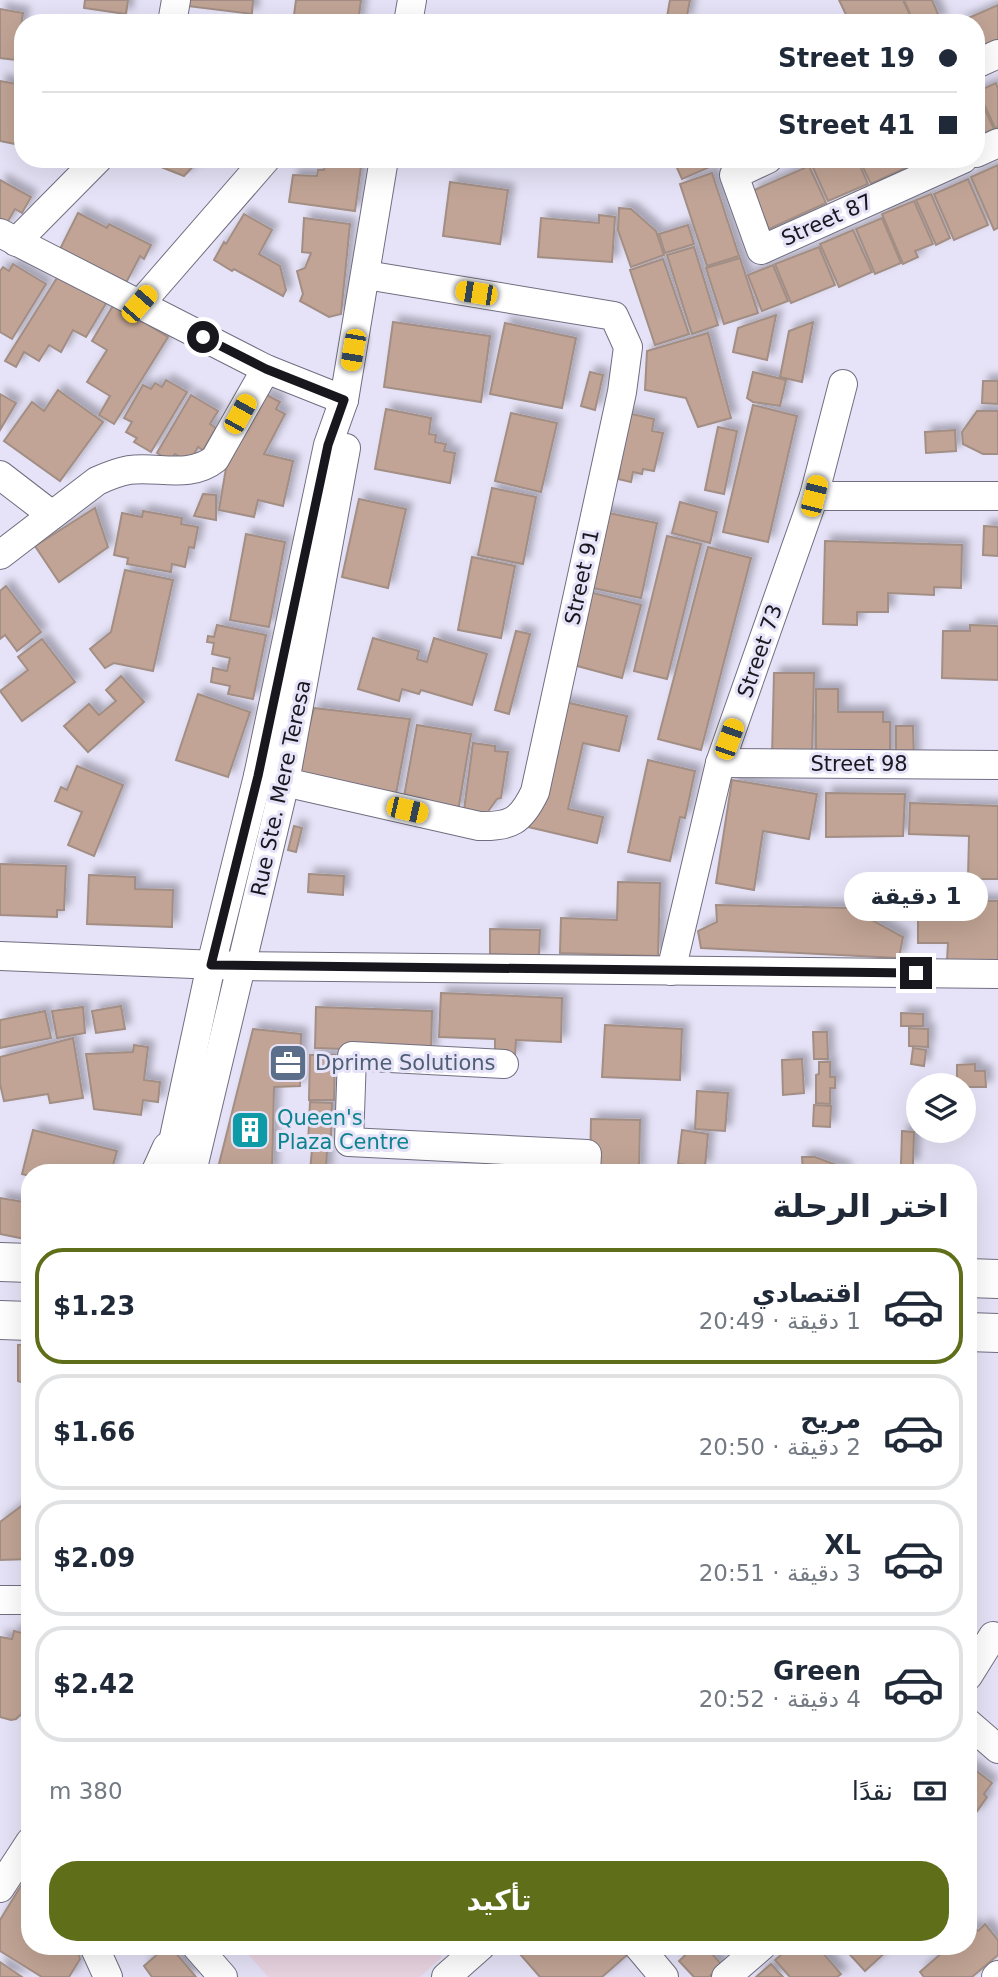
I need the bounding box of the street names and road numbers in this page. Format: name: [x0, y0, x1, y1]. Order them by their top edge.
street label: Street 87: [778, 189, 876, 251]
street label: Street 91: [560, 527, 604, 627]
street label: Street 73: [733, 601, 787, 701]
street label: Rue Ste. Mere Teresa: [246, 678, 316, 898]
street label: Street 98: [810, 752, 908, 776]

